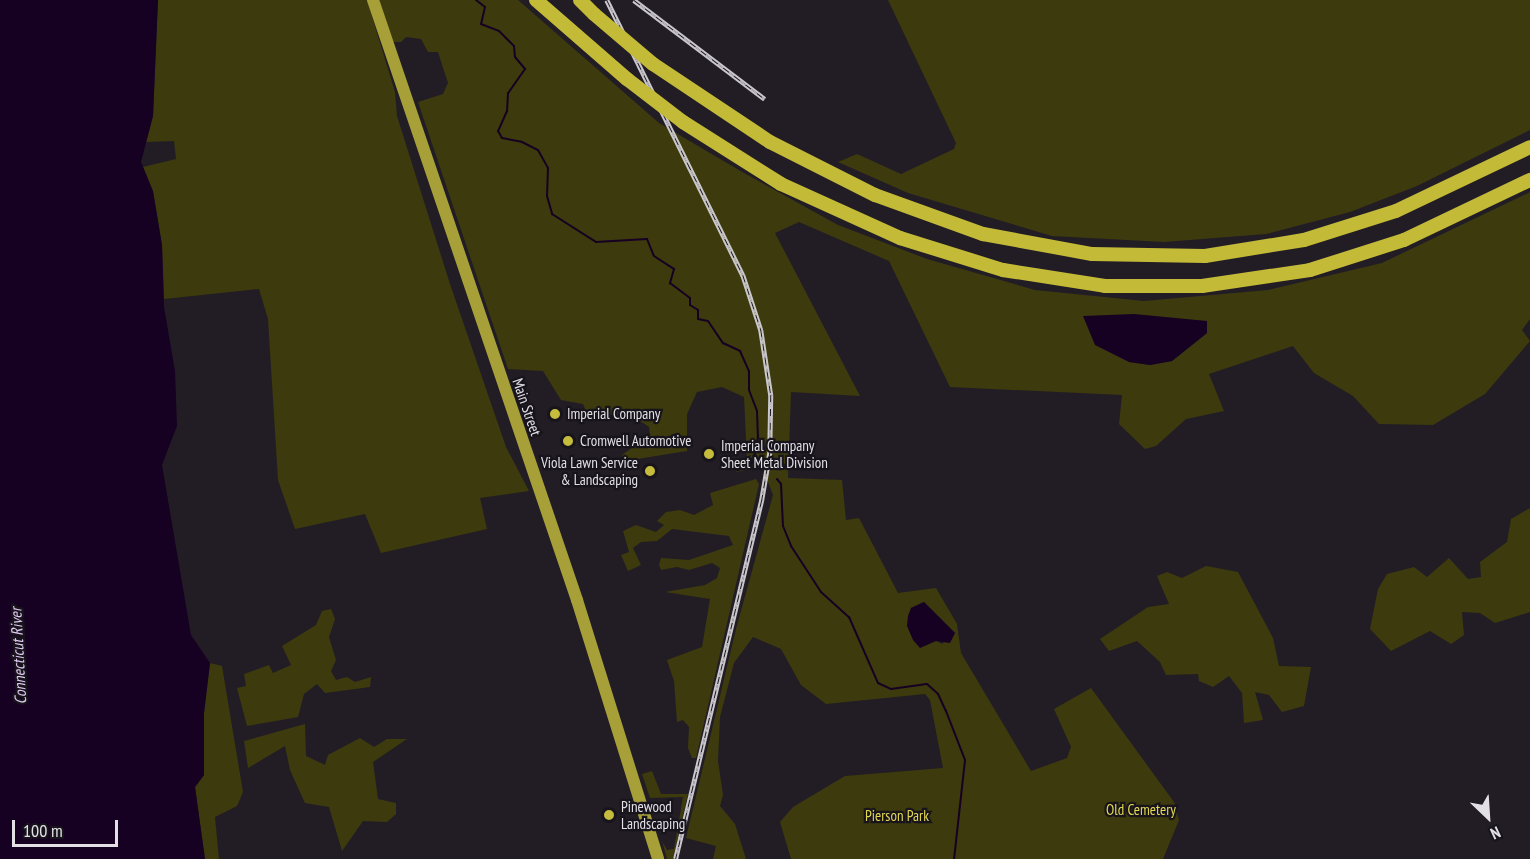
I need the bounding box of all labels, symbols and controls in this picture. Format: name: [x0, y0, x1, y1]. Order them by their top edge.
street label: Main Street: [509, 376, 545, 438]
place label: Imperial Company: [567, 405, 660, 423]
marker: Imperial Company: [548, 407, 562, 421]
place label: Cromwell Automotive: [580, 432, 692, 450]
marker: Cromwell Automotive: [561, 434, 575, 448]
place label: Imperial Company Sheet Metal Division: [721, 436, 828, 471]
marker: Imperial Company Sheet Metal Division: [702, 447, 716, 461]
place label: Viola Lawn Service & Landscaping: [541, 453, 638, 488]
marker: Viola Lawn Service & Landscaping: [643, 464, 657, 478]
water label: Connecticut River: [6, 607, 30, 705]
north arrow: [1458, 787, 1518, 847]
place label: Pinewood Landscaping: [621, 797, 685, 832]
park label: Old Cemetery: [1106, 801, 1176, 819]
park label: Pierson Park: [865, 807, 929, 825]
scale bar: [15, 808, 122, 846]
marker: Pinewood Landscaping: [602, 808, 616, 822]
text: 100 m: [23, 819, 63, 842]
text: N: [1487, 822, 1504, 844]

